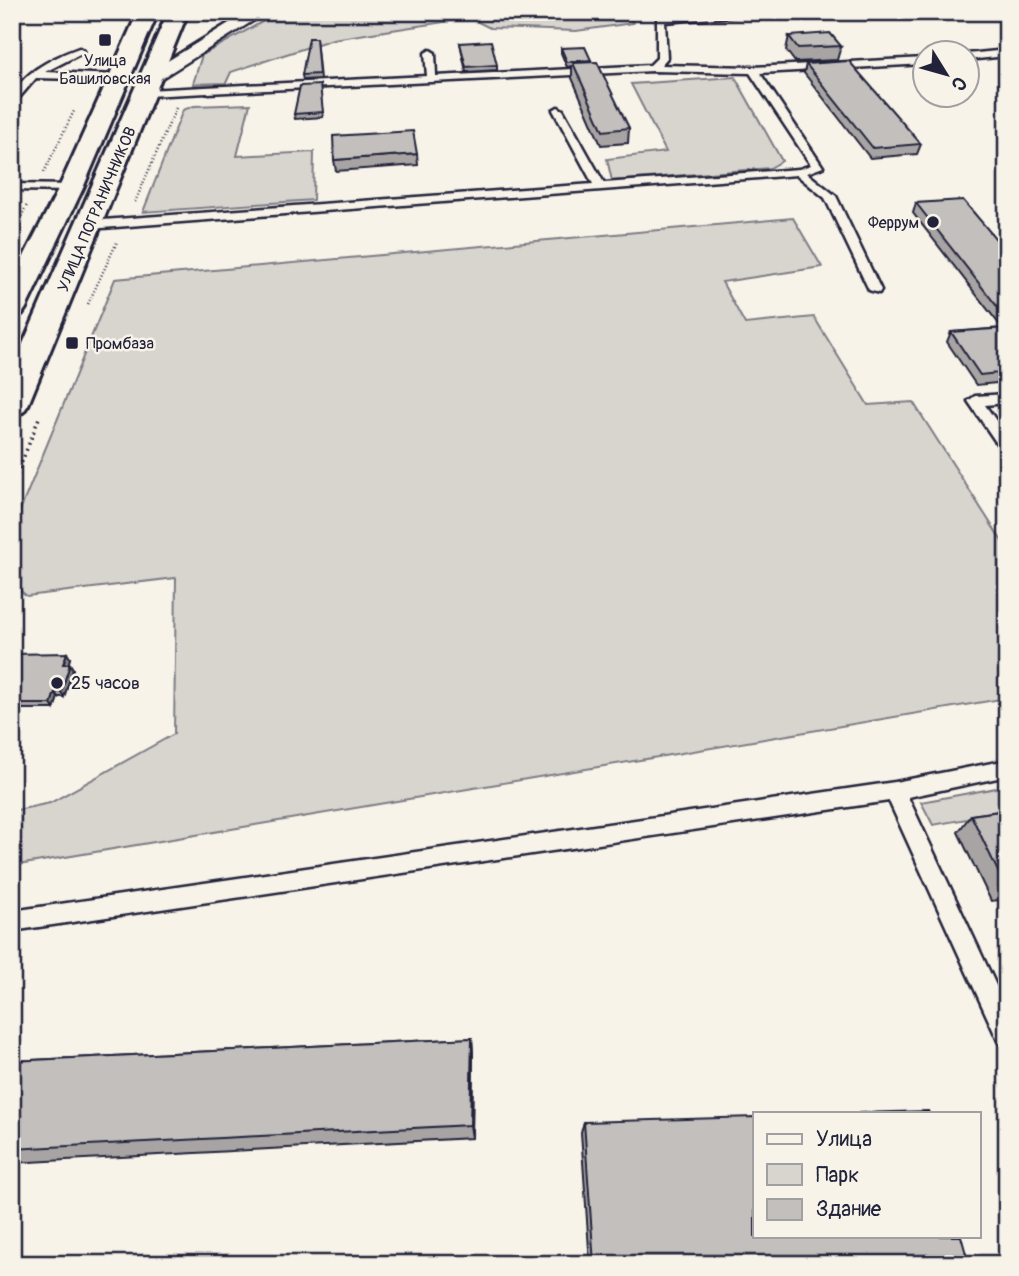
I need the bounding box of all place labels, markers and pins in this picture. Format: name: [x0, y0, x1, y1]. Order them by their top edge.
marker: Улица Башиловская: [97, 32, 113, 48]
place label: Улица Башиловская: [59, 51, 151, 89]
place label: Феррум: [868, 213, 919, 233]
marker: Феррум: [925, 214, 941, 230]
place label: Промбаза: [86, 334, 154, 354]
marker: Промбаза: [64, 335, 80, 351]
place label: 25 часов: [71, 672, 140, 695]
marker: 25 часов: [49, 675, 65, 691]

